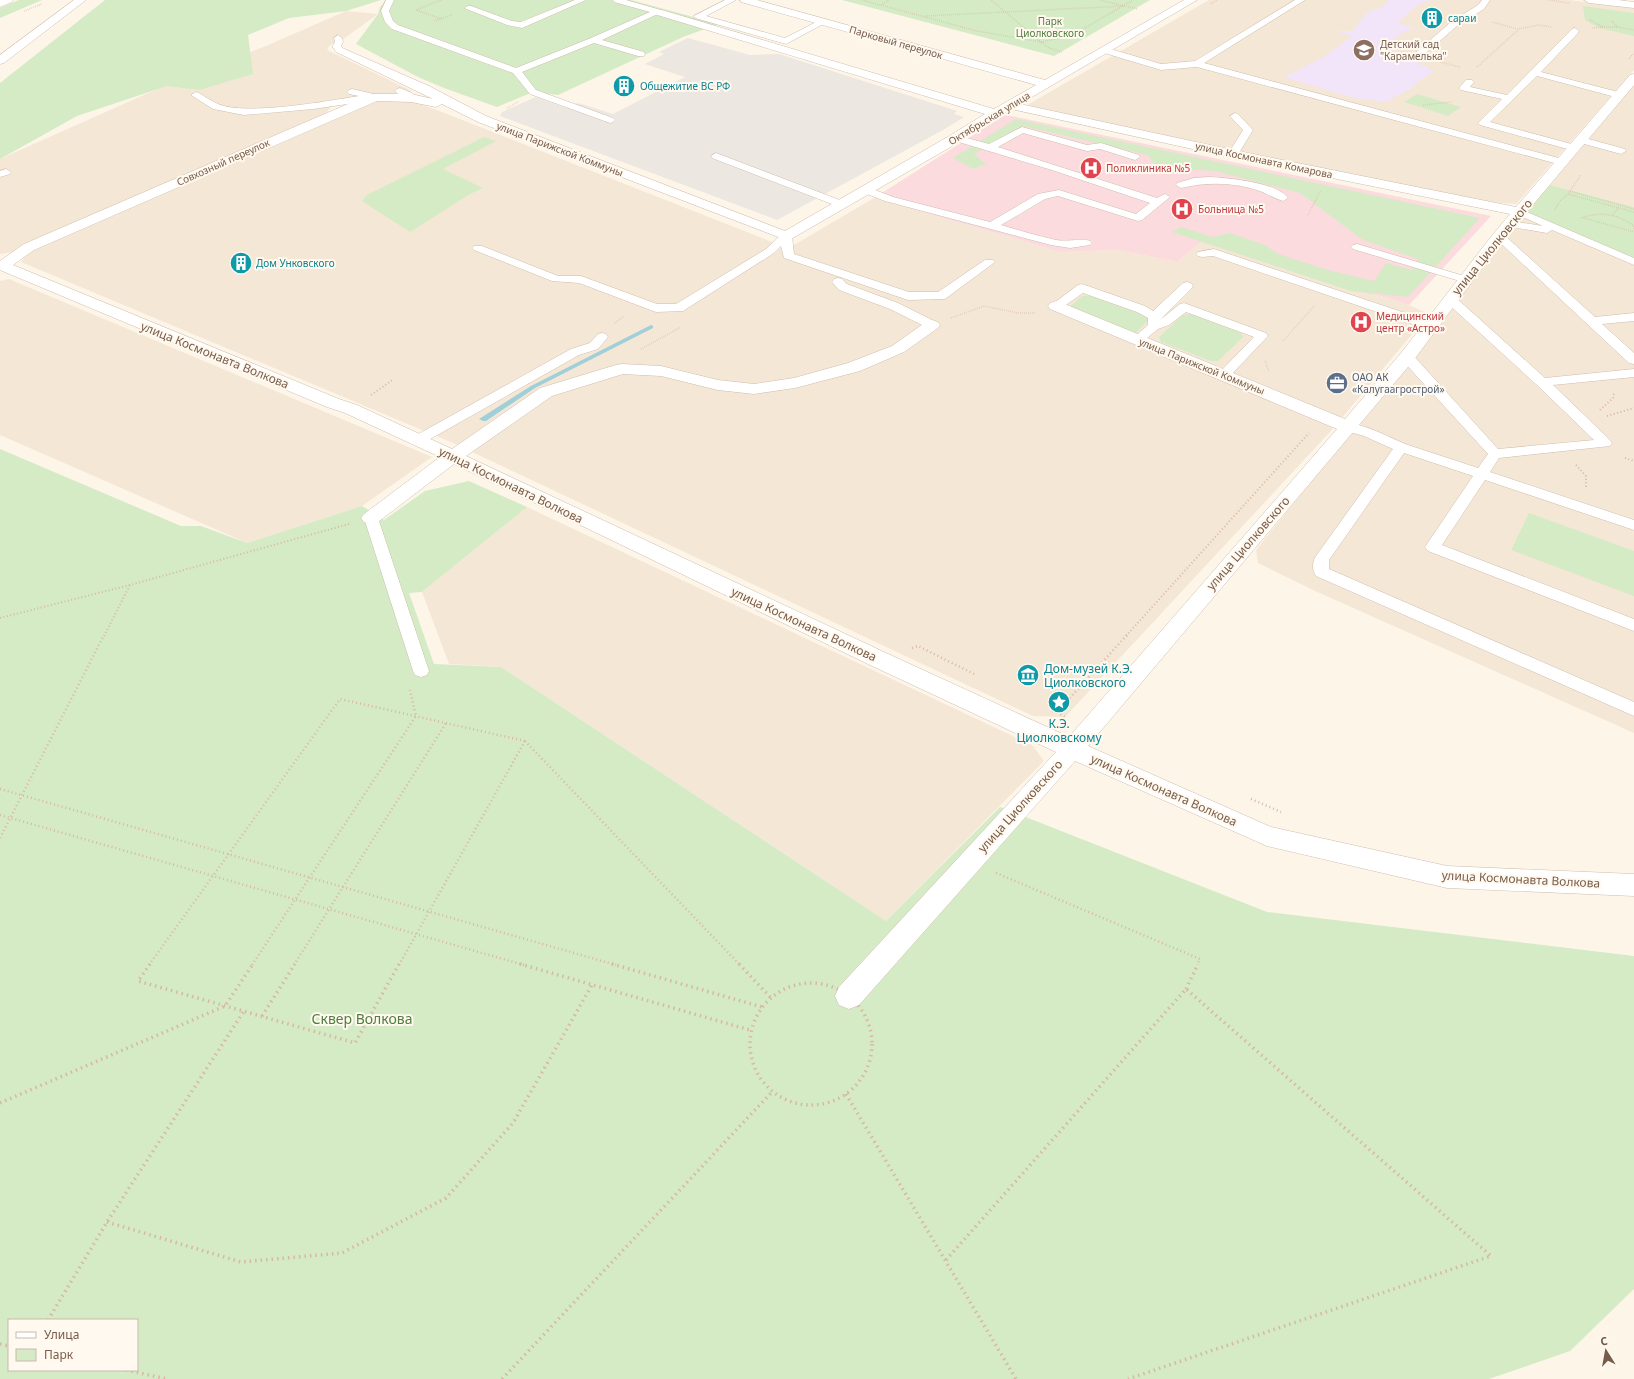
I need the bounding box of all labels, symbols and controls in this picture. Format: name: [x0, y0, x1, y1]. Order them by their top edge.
building icon: сараи: [1419, 5, 1445, 31]
place label: сараи: [1448, 11, 1476, 25]
park label: Парк Циолковского: [1016, 14, 1084, 40]
street label: Парковый переулок: [848, 22, 945, 62]
school or university icon: Детский сад "Карамелька": [1351, 37, 1377, 63]
place label: Детский сад "Карамелька": [1380, 37, 1447, 63]
building icon: Общежитие ВС РФ: [611, 73, 637, 99]
place label: Общежитие ВС РФ: [640, 79, 730, 93]
street label: Октябрьская улица: [945, 88, 1033, 148]
street label: улица Парижской Коммуны: [495, 118, 625, 180]
street label: Совхозный переулок: [174, 135, 272, 189]
street label: улица Космонавта Комарова: [1194, 139, 1334, 181]
hospital icon: Поликлиника №5: [1078, 155, 1104, 181]
place label: Поликлиника №5: [1106, 161, 1191, 175]
street label: улица Циолковского: [1448, 195, 1536, 299]
hospital icon: Больница №5: [1169, 196, 1195, 222]
place label: Больница №5: [1198, 202, 1264, 216]
building icon: Дом Унковского: [228, 250, 254, 276]
place label: Дом Унковского: [256, 256, 335, 270]
hospital icon: Медицинский центр «Астро»: [1348, 309, 1374, 335]
place label: Медицинский центр «Астро»: [1376, 309, 1445, 335]
street label: улица Космонавта Волкова: [138, 317, 292, 393]
street label: улица Парижской Коммуны: [1137, 334, 1267, 398]
office icon: ОАО АК «Калугаагрострой»: [1324, 370, 1350, 396]
place label: ОАО АК «Калугаагрострой»: [1352, 370, 1445, 396]
street label: улица Космонавта Волкова: [436, 443, 586, 527]
street label: улица Циолковского: [1203, 492, 1293, 594]
street label: улица Космонавта Волкова: [729, 583, 879, 665]
place label: Дом-музей К.Э. Циолковского: [1044, 660, 1133, 691]
museum icon: Дом-музей К.Э. Циолковского: [1015, 662, 1041, 688]
place icon: К.Э. Циолковскому: [1046, 689, 1072, 715]
place label: К.Э. Циолковскому: [1016, 715, 1102, 746]
street label: улица Космонавта Волкова: [1088, 750, 1240, 830]
street label: улица Циолковского: [974, 756, 1066, 856]
street label: улица Космонавта Волкова: [1441, 866, 1601, 892]
park label: Сквер Волкова: [312, 1009, 412, 1028]
legend: [8, 1319, 138, 1371]
text: Улица: [44, 1326, 79, 1343]
north arrow: [1586, 1331, 1626, 1371]
text: С: [1599, 1333, 1609, 1349]
text: Парк: [44, 1346, 74, 1363]

